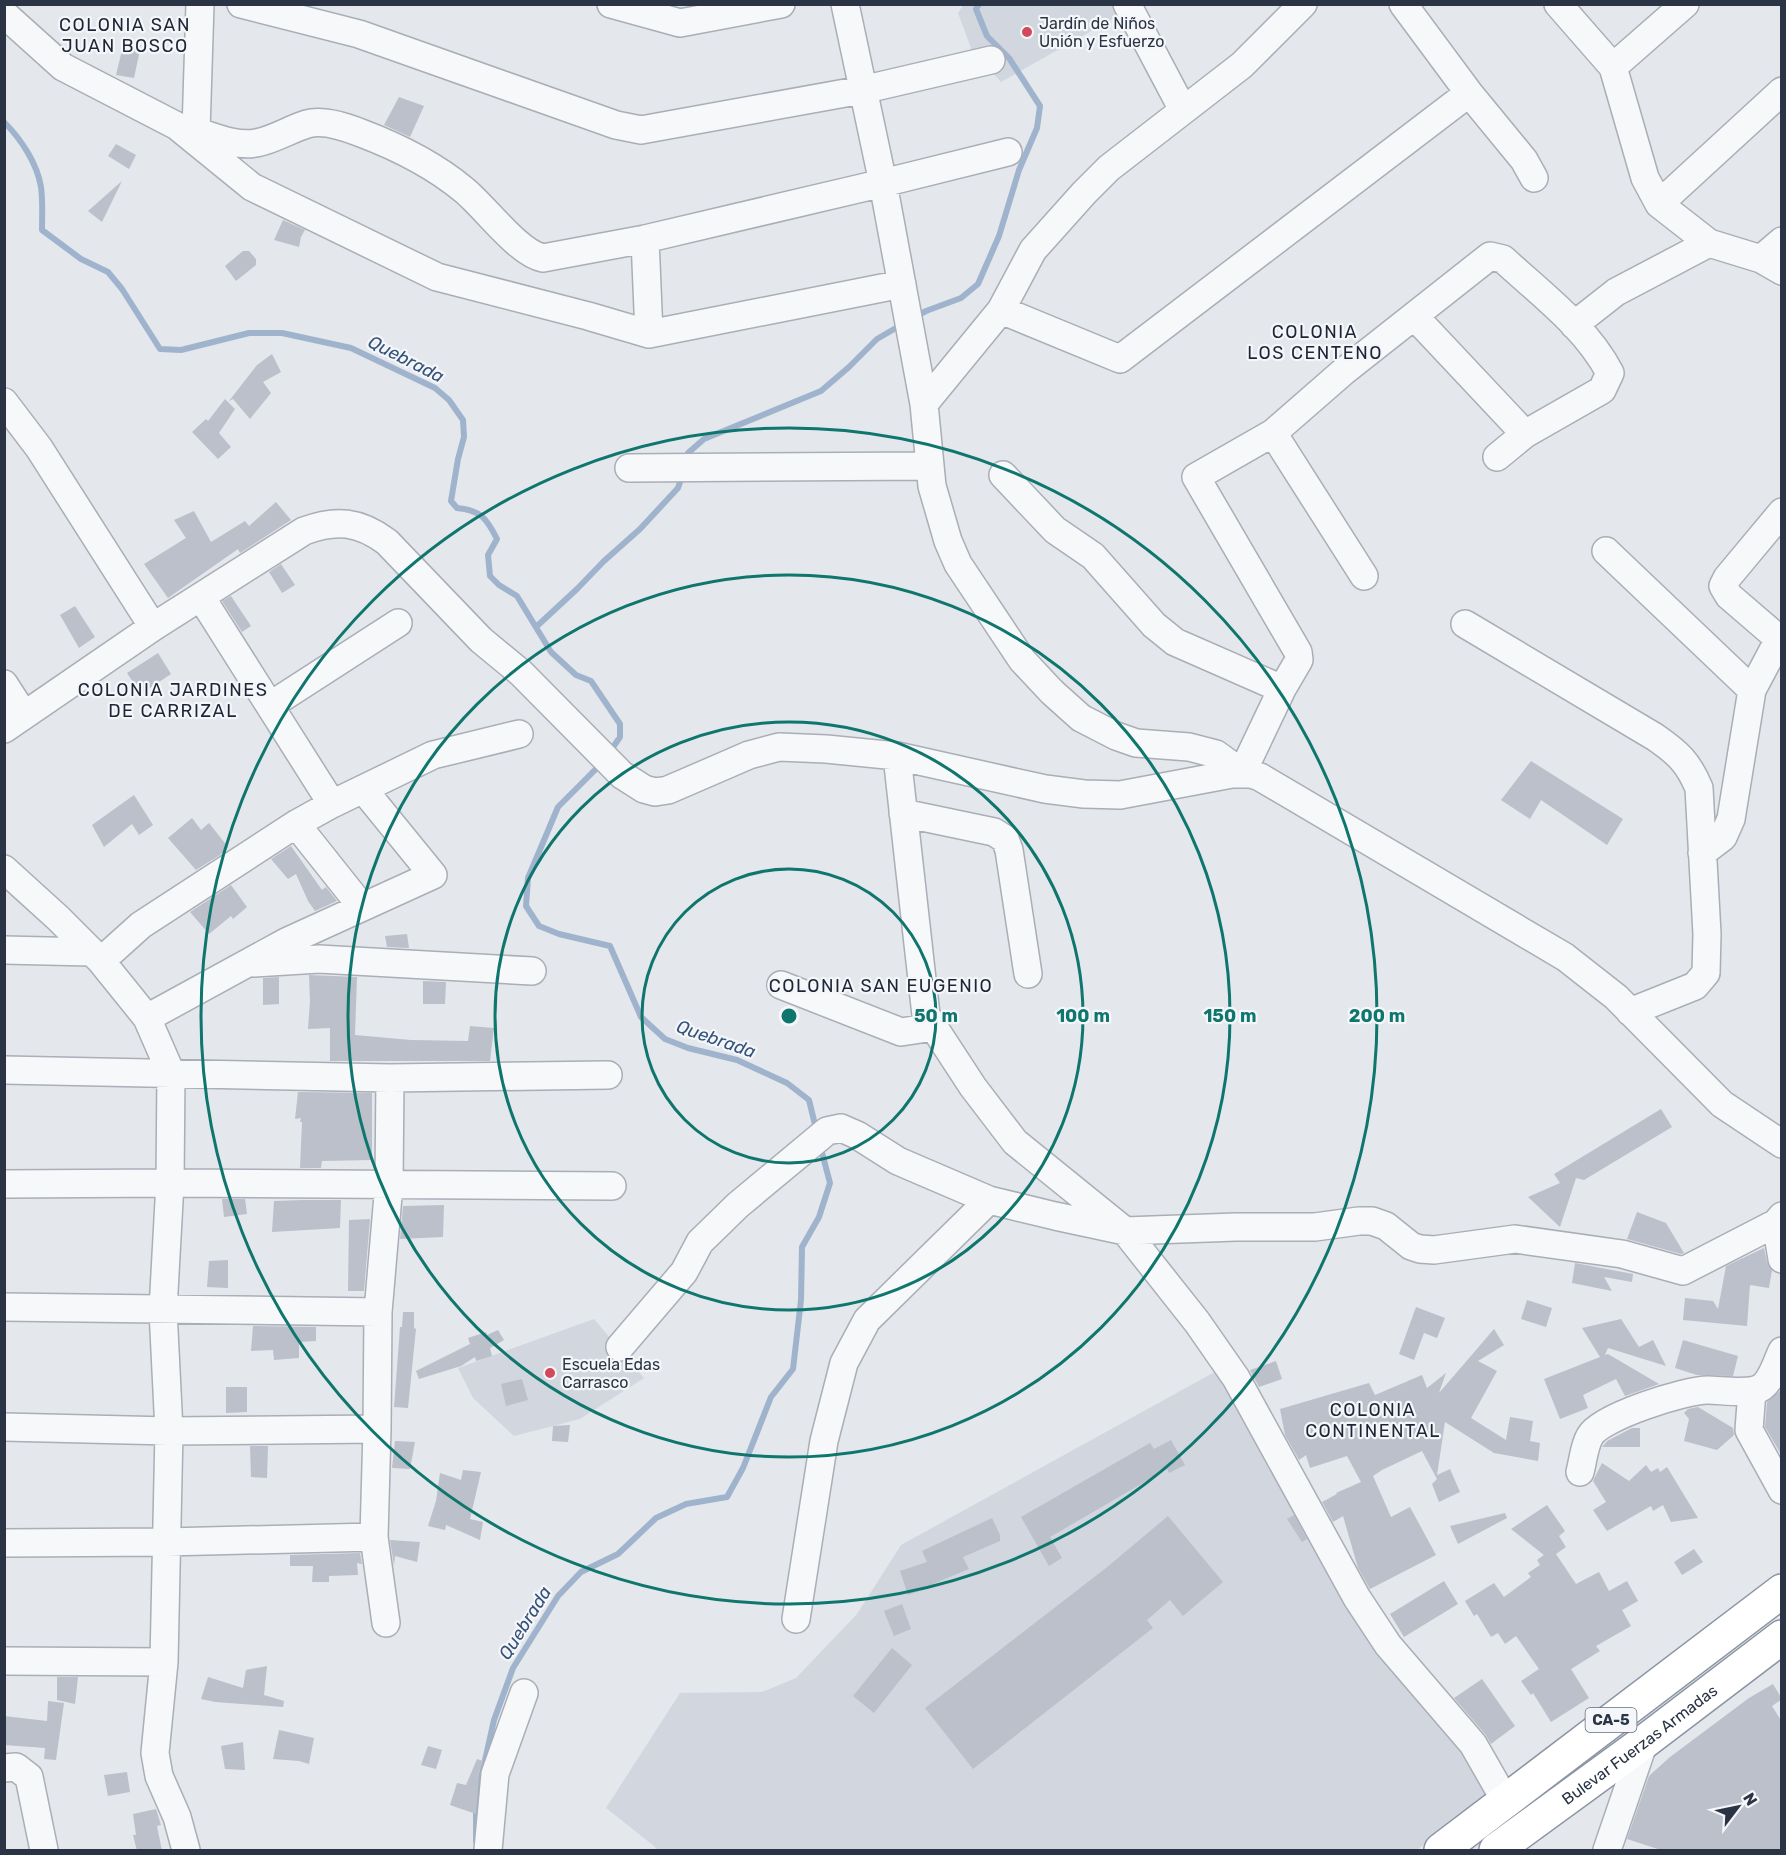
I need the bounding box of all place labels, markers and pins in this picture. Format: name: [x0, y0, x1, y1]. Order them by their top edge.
place label: Jardín de Niños Unión y Esfuerzo: [1039, 14, 1164, 51]
marker: Jardín de Niños Unión y Esfuerzo: [1020, 25, 1034, 39]
centre of rings: [779, 1006, 799, 1026]
place label: Escuela Edas Carrasco: [562, 1355, 660, 1392]
marker: Escuela Edas Carrasco: [543, 1366, 557, 1380]

